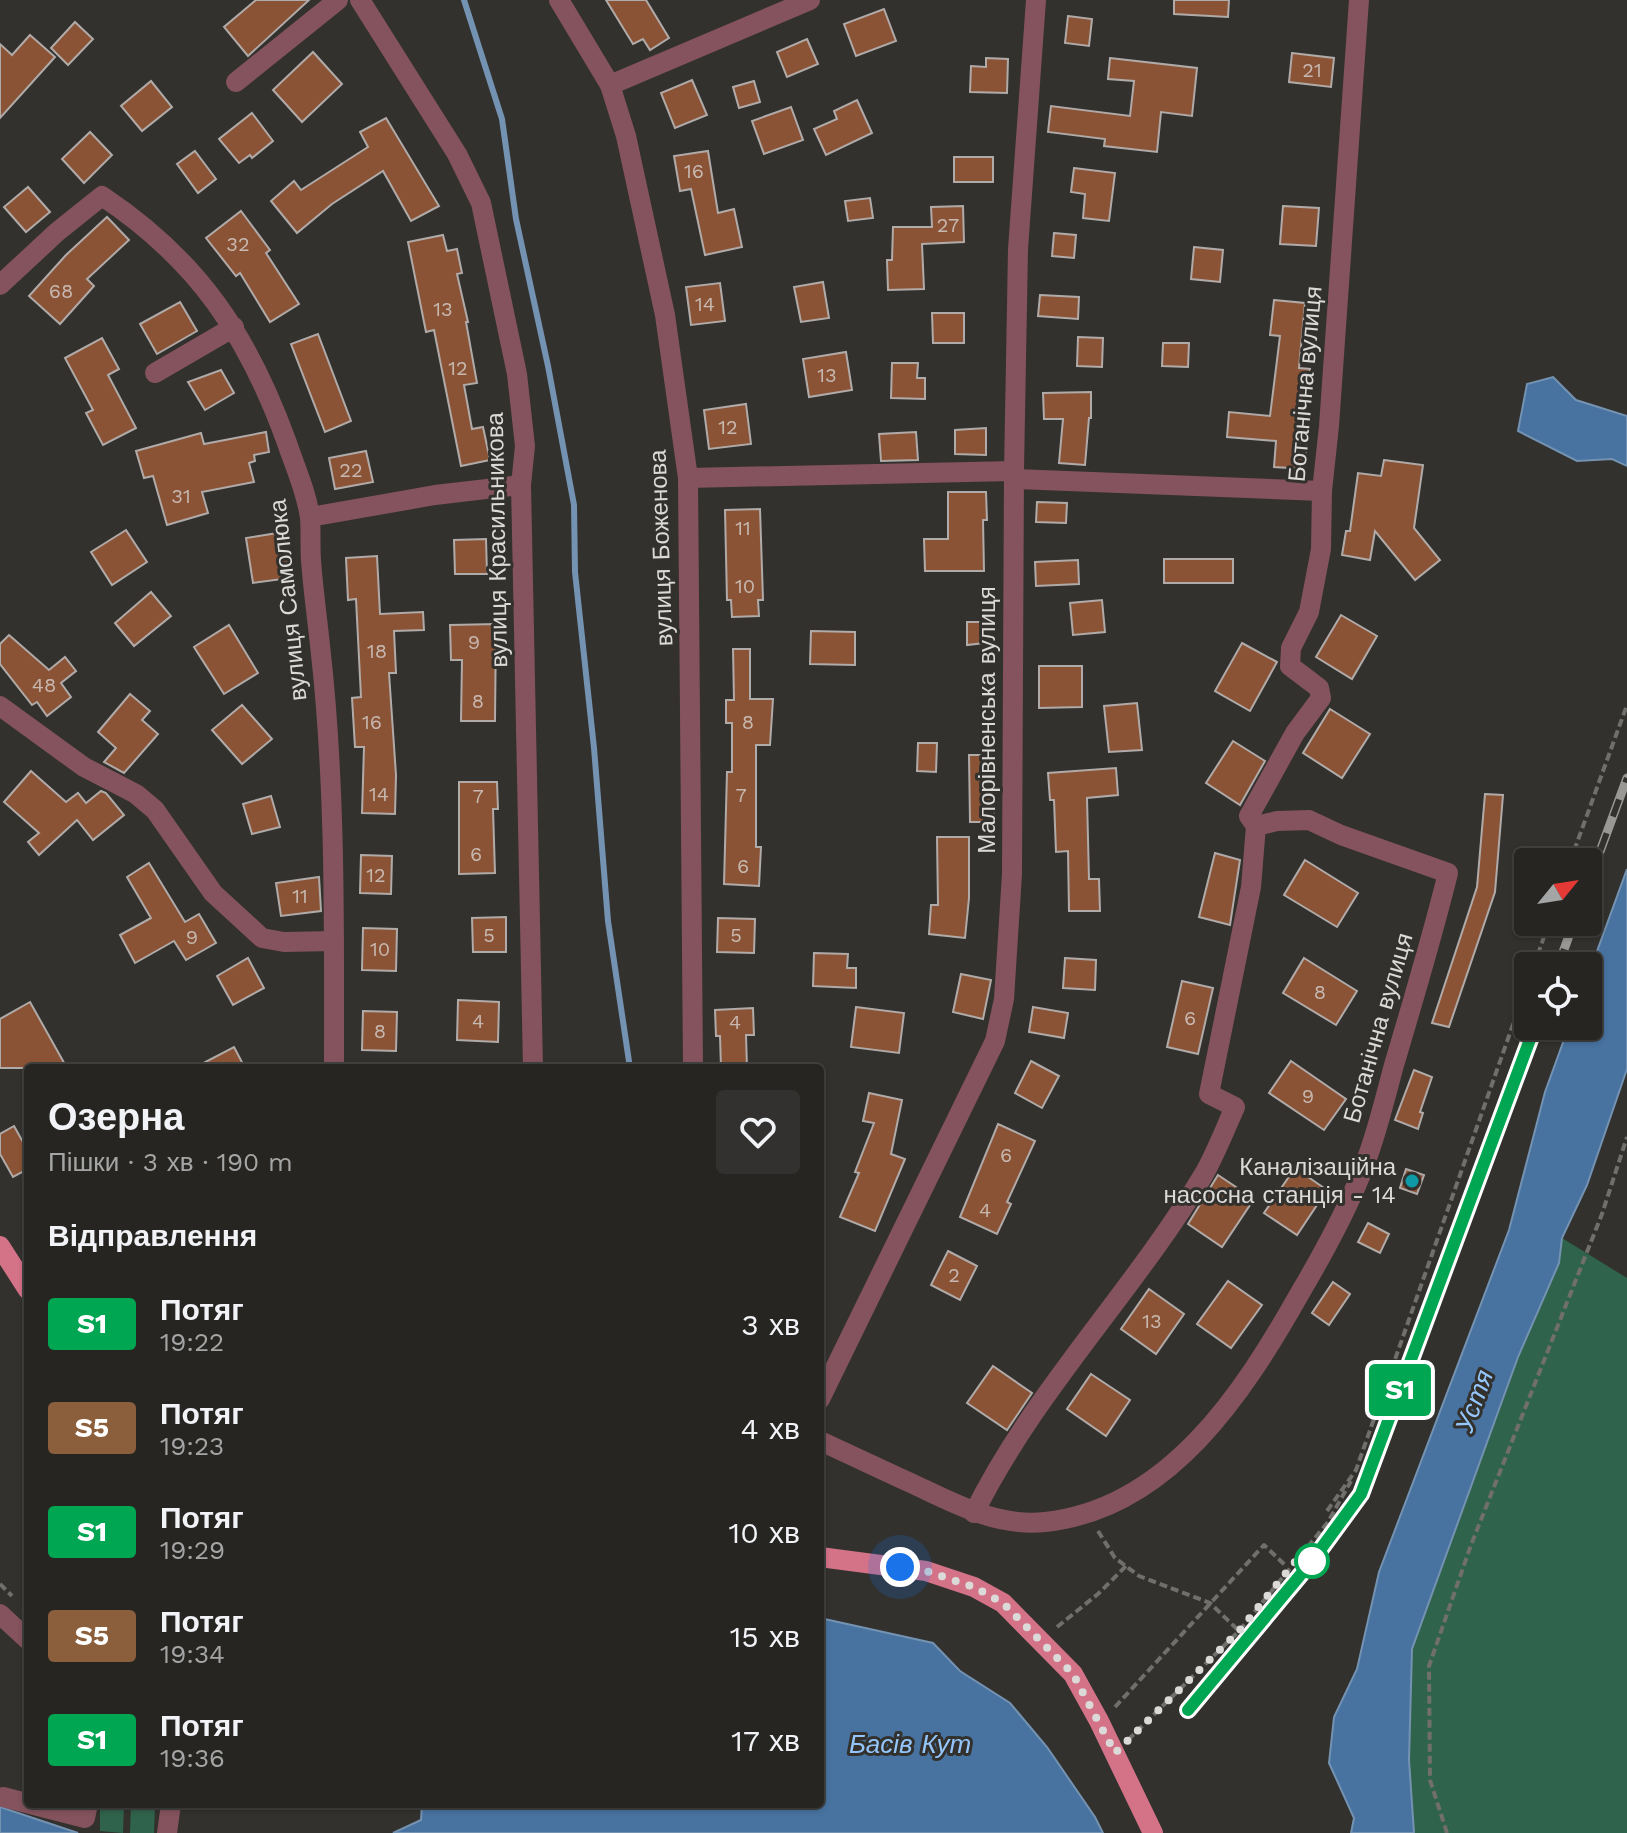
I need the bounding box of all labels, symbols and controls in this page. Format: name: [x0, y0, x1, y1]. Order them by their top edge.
house number: 21: [1302, 58, 1322, 82]
house number: 16: [684, 159, 704, 183]
house number: 27: [937, 213, 959, 237]
house number: 32: [226, 232, 250, 256]
house number: 68: [49, 279, 73, 303]
street label: Ботанічна вулиця: [1282, 285, 1328, 483]
house number: 14: [695, 292, 715, 316]
house number: 13: [433, 297, 453, 321]
house number: 12: [448, 356, 468, 380]
house number: 13: [817, 363, 837, 387]
street label: вулиця Красильникова: [481, 412, 513, 668]
house number: 12: [718, 415, 738, 439]
street label: вулиця Боженова: [644, 449, 678, 647]
house number: 22: [339, 458, 363, 482]
house number: 31: [171, 484, 191, 508]
street label: вулиця Самолюка: [263, 497, 313, 702]
house number: 11: [735, 516, 751, 540]
house number: 10: [735, 574, 755, 598]
street label: Малорівненська вулиця: [973, 586, 1001, 854]
house number: 9: [468, 630, 480, 654]
house number: 18: [367, 639, 387, 663]
house number: 48: [32, 673, 56, 697]
house number: 8: [472, 689, 484, 713]
house number: 16: [362, 710, 382, 734]
house number: 8: [742, 710, 754, 734]
house number: 14: [369, 782, 389, 806]
house number: 7: [735, 783, 747, 807]
house number: 7: [472, 784, 484, 808]
house number: 6: [470, 842, 482, 866]
north arrow: [1514, 848, 1602, 936]
map controls: [1514, 848, 1602, 1040]
house number: 6: [737, 854, 749, 878]
house number: 12: [366, 863, 386, 887]
house number: 11: [292, 884, 308, 908]
house number: 5: [483, 923, 495, 947]
house number: 5: [730, 923, 742, 947]
house number: 9: [186, 925, 198, 949]
street label: Ботанічна вулиця: [1337, 930, 1419, 1126]
house number: 10: [370, 937, 390, 961]
button: locate: [1514, 952, 1602, 1040]
house number: 8: [1314, 980, 1326, 1004]
house number: 6: [1184, 1006, 1196, 1030]
house number: 4: [472, 1009, 484, 1033]
house number: 4: [729, 1010, 741, 1034]
house number: 8: [374, 1019, 386, 1043]
house number: 9: [1302, 1084, 1314, 1108]
button: heart: [716, 1090, 800, 1174]
text: Озерна: [48, 1095, 184, 1139]
house number: 6: [1000, 1143, 1012, 1167]
text: Пішки · 3 хв · 190 m: [48, 1147, 293, 1177]
place label: Каналізаційна насосна станція - 14: [1163, 1153, 1397, 1209]
marker: Каналізаційна насосна станція - 14: [1403, 1172, 1421, 1190]
house number: 4: [979, 1198, 991, 1222]
text: Відправлення: [48, 1218, 257, 1253]
house number: 2: [948, 1263, 960, 1287]
text: Потяг: [160, 1292, 244, 1327]
text: S1: [77, 1307, 107, 1340]
text: 3 хв: [741, 1307, 800, 1342]
house number: 13: [1142, 1309, 1162, 1333]
text: 19:22: [160, 1327, 224, 1357]
line badge: S1: [1364, 1364, 1436, 1416]
water label: Устя: [1449, 1366, 1499, 1437]
text: S1: [1385, 1373, 1415, 1406]
text: Потяг: [160, 1396, 244, 1431]
text: S5: [75, 1411, 109, 1444]
text: 4 хв: [741, 1411, 800, 1446]
text: 19:23: [160, 1431, 224, 1461]
text: Потяг: [160, 1500, 244, 1535]
text: S1: [77, 1515, 107, 1548]
text: 10 хв: [728, 1515, 800, 1550]
text: 19:29: [160, 1535, 225, 1565]
unlabelled marker: [1295, 1544, 1329, 1578]
your location: [880, 1547, 920, 1587]
text: Потяг: [160, 1604, 244, 1639]
text: S5: [75, 1619, 109, 1652]
text: 15 хв: [730, 1619, 800, 1654]
text: 19:34: [160, 1639, 225, 1669]
text: Потяг: [160, 1708, 244, 1743]
text: S1: [77, 1723, 107, 1756]
text: 17 хв: [731, 1723, 800, 1758]
water label: Басів Кут: [849, 1729, 971, 1759]
text: 19:36: [160, 1743, 225, 1773]

